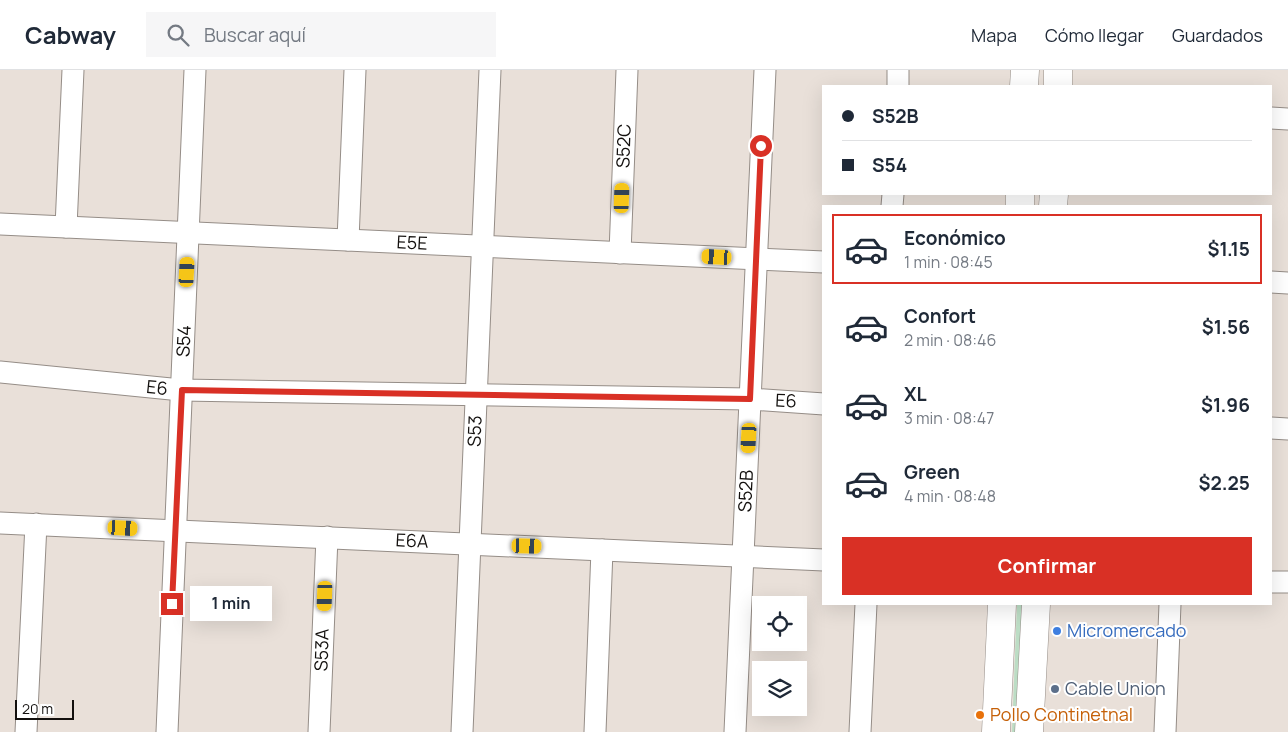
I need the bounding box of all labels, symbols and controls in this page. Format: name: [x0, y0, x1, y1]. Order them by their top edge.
search box: [146, 12, 496, 57]
text: Cabway: [25, 18, 116, 51]
icon: search: [164, 21, 192, 49]
text: Buscar aquí: [204, 22, 306, 48]
text: Mapa: [971, 23, 1017, 47]
text: Cómo llegar: [1045, 23, 1144, 47]
text: Guardados: [1172, 23, 1263, 47]
text: S52B: [872, 103, 918, 129]
street label: S52C: [610, 123, 636, 168]
route start: [750, 135, 772, 157]
text: S54: [872, 152, 907, 178]
car: [613, 183, 630, 213]
text: Económico: [904, 225, 1006, 251]
icon: car: [844, 227, 889, 272]
street label: E5E: [396, 229, 428, 255]
text: $1.15: [1208, 236, 1250, 262]
car: [701, 249, 732, 265]
text: 1 min · 08:45: [904, 251, 993, 273]
car: [178, 257, 195, 287]
text: Confort: [904, 303, 976, 329]
icon: car: [844, 305, 889, 350]
text: $1.56: [1202, 314, 1250, 340]
street label: S54: [170, 324, 196, 358]
text: 2 min · 08:46: [904, 329, 996, 351]
street label: E6: [145, 374, 169, 400]
text: XL: [904, 381, 927, 407]
icon: car: [844, 383, 889, 428]
street label: E6: [775, 387, 797, 413]
text: $1.96: [1201, 392, 1250, 418]
text: 3 min · 08:47: [904, 407, 994, 429]
street label: S53: [461, 415, 487, 447]
car: [740, 423, 757, 453]
text: Green: [904, 459, 960, 485]
icon: car: [844, 461, 889, 506]
street label: S52B: [732, 469, 758, 513]
text: $2.25: [1199, 470, 1250, 496]
text: 4 min · 08:48: [904, 485, 996, 507]
car: [107, 520, 138, 536]
street label: E6A: [395, 527, 430, 553]
button: Confirmar: [842, 537, 1252, 595]
car: [511, 538, 542, 554]
car: [316, 581, 333, 611]
callout: 1 min: [190, 586, 272, 622]
text: 1 min: [211, 592, 251, 614]
route end: [161, 593, 183, 615]
map controls: [752, 596, 807, 716]
button: locate: [752, 596, 807, 651]
place label: Micromercado: [1067, 618, 1187, 642]
marker: Micromercado: [1051, 625, 1063, 637]
street label: S53A: [308, 628, 334, 672]
button: layers: [752, 661, 807, 716]
place label: Cable Union: [1065, 676, 1166, 700]
marker: Cable Union: [1049, 683, 1061, 695]
scale bar: [15, 697, 74, 720]
text: 20 m: [22, 699, 53, 718]
place label: Pollo Continetnal: [990, 702, 1133, 726]
marker: Pollo Continetnal: [974, 709, 986, 721]

